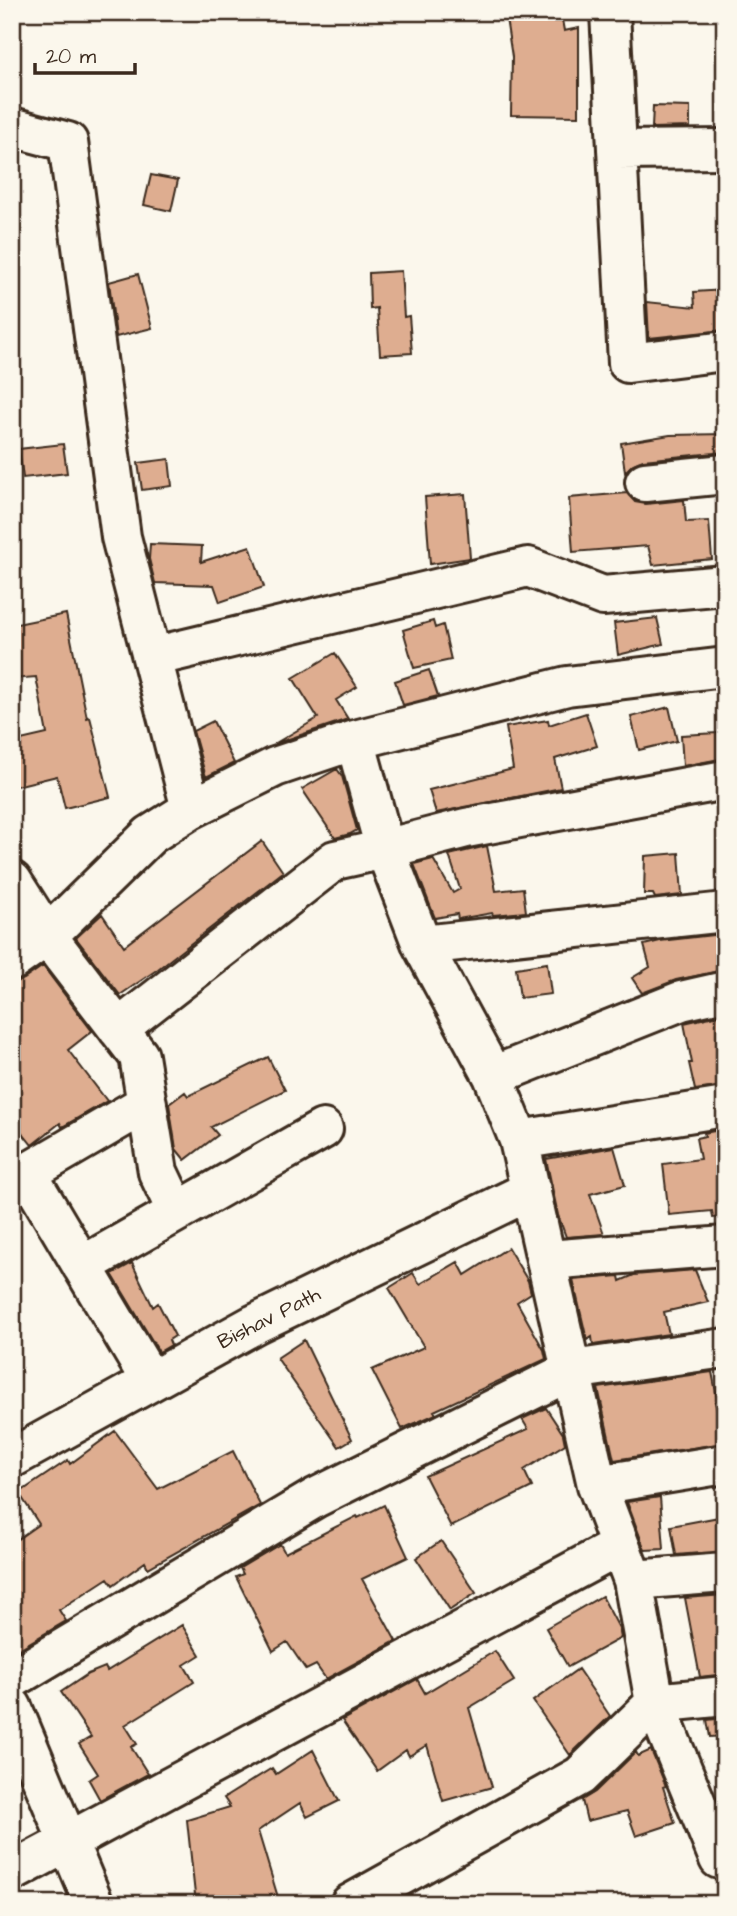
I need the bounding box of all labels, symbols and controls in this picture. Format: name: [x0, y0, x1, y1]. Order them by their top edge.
scale bar: [35, 32, 135, 76]
text: 20 m: [46, 42, 97, 71]
street label: Bishav Path: [213, 1279, 326, 1356]

